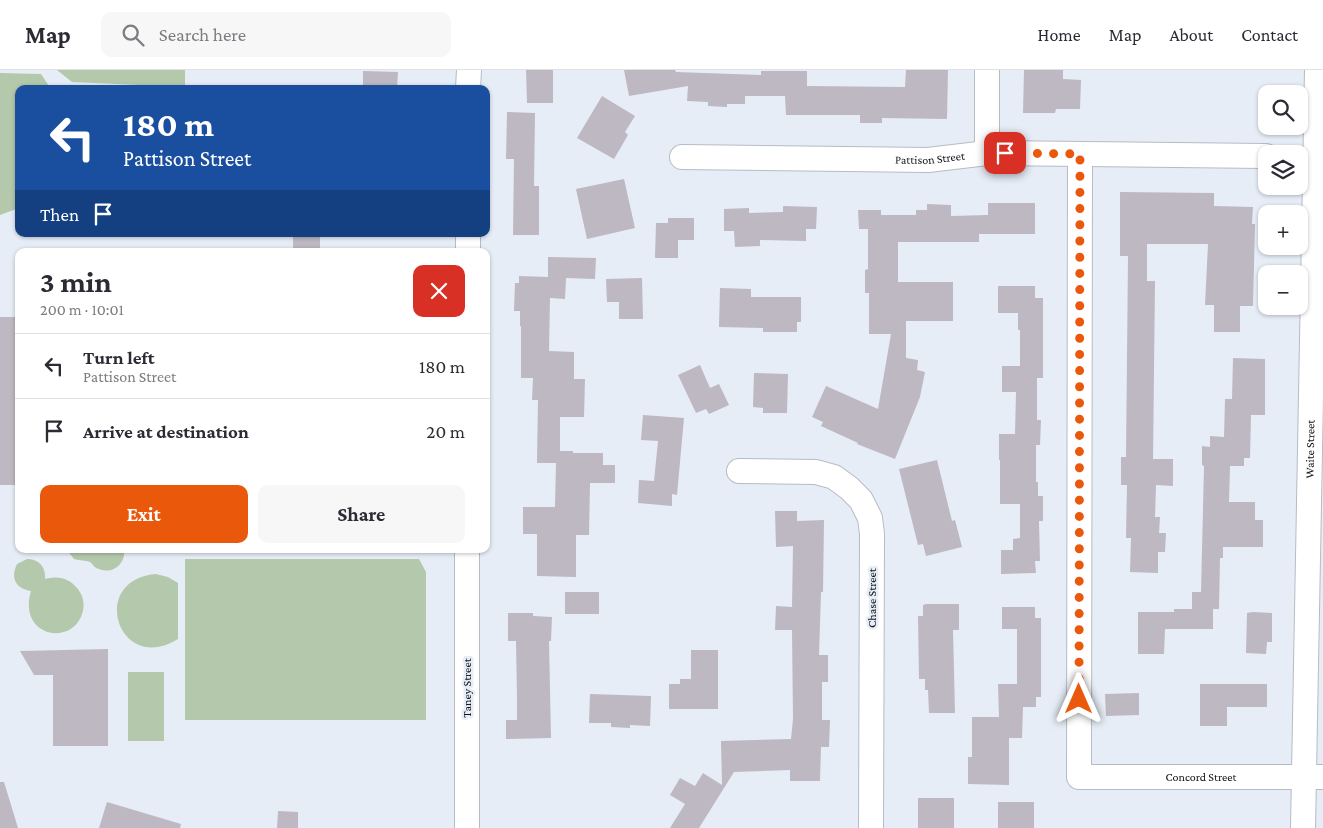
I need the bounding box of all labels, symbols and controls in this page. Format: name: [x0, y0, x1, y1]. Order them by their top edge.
search box: [101, 12, 451, 57]
text: Map: [25, 21, 71, 48]
icon: search: [119, 21, 147, 49]
text: Search here: [159, 24, 246, 45]
text: Home: [1038, 25, 1081, 45]
text: Map: [1109, 25, 1141, 45]
text: About: [1169, 25, 1213, 45]
text: Contact: [1241, 25, 1298, 45]
map controls: [1258, 85, 1308, 315]
button: search: [1258, 85, 1308, 135]
icon: left: [40, 105, 105, 170]
text: 180 m: [123, 105, 214, 144]
pin: [984, 132, 1026, 174]
icon: arrive: [991, 139, 1019, 167]
button: layers: [1258, 145, 1308, 195]
text: Pattison Street: [123, 146, 251, 171]
street label: Pattison Street: [895, 149, 967, 167]
icon: arrive: [89, 200, 117, 228]
text: Then: [40, 204, 79, 225]
button: +: [1258, 205, 1308, 255]
text: 3 min: [40, 265, 112, 298]
button: close: [413, 265, 465, 317]
button: −: [1258, 265, 1308, 315]
text: 200 m · 10:01: [40, 301, 124, 318]
text: Turn left: [83, 347, 155, 368]
icon: left: [40, 352, 68, 380]
text: 180 m: [419, 356, 465, 377]
text: Pattison Street: [83, 368, 176, 385]
icon: arrive: [40, 417, 68, 445]
street label: Waite Street: [1302, 419, 1318, 479]
text: Arrive at destination: [83, 421, 249, 442]
text: 20 m: [426, 421, 465, 442]
button: Exit: [40, 485, 248, 543]
button: Share: [258, 485, 465, 543]
street label: Chase Street: [865, 567, 879, 628]
street label: Taney Street: [460, 657, 474, 718]
position arrow: [1052, 672, 1104, 724]
street label: Concord Street: [1165, 770, 1238, 784]

